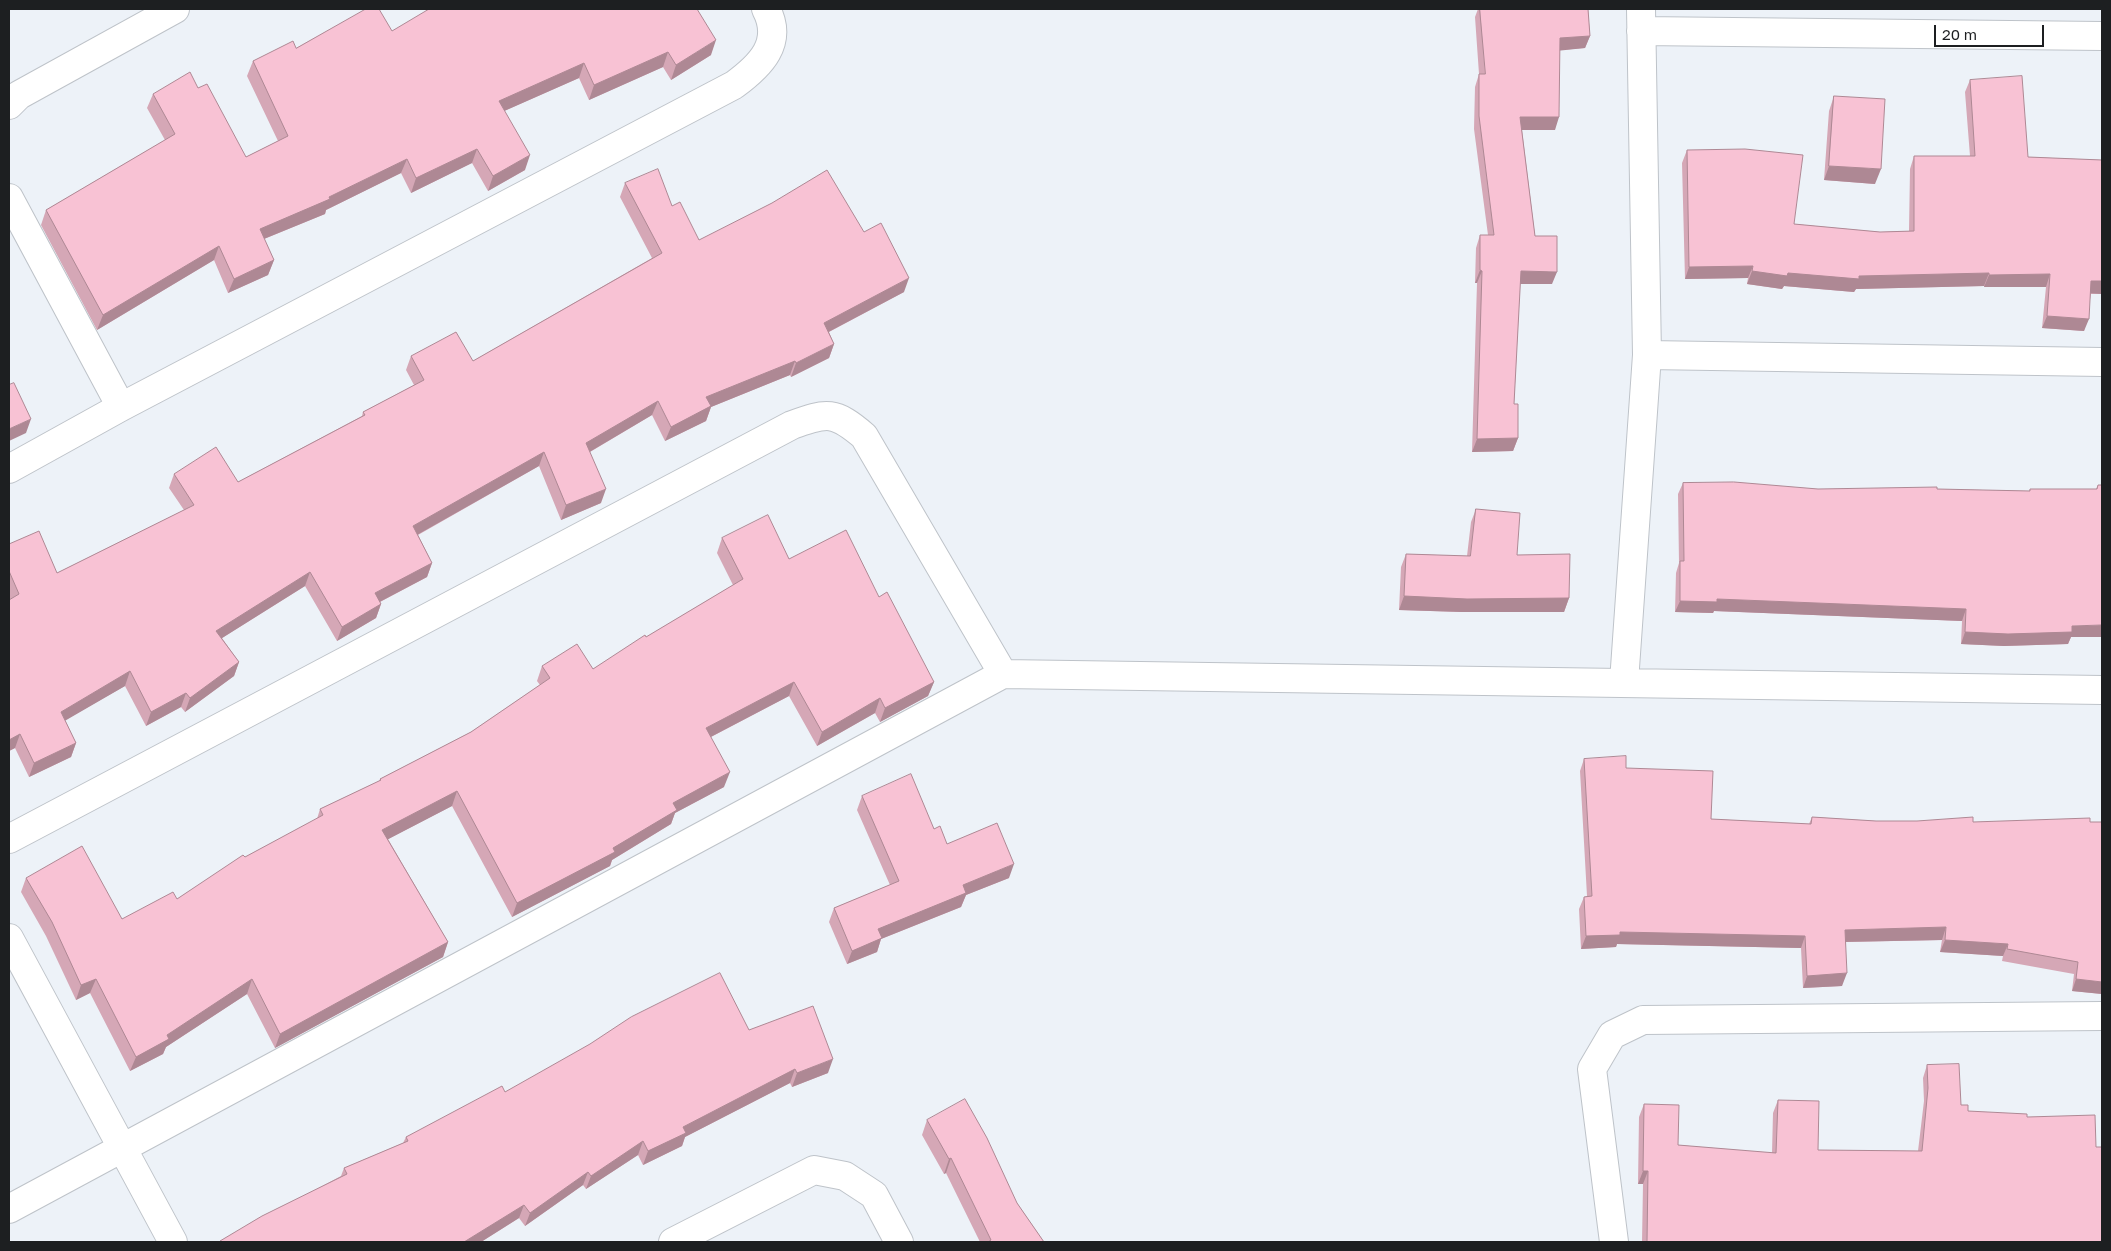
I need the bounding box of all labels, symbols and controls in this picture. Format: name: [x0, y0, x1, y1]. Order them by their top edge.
scale bar: [1936, 15, 2046, 47]
text: 20 m: [1942, 25, 1977, 43]

